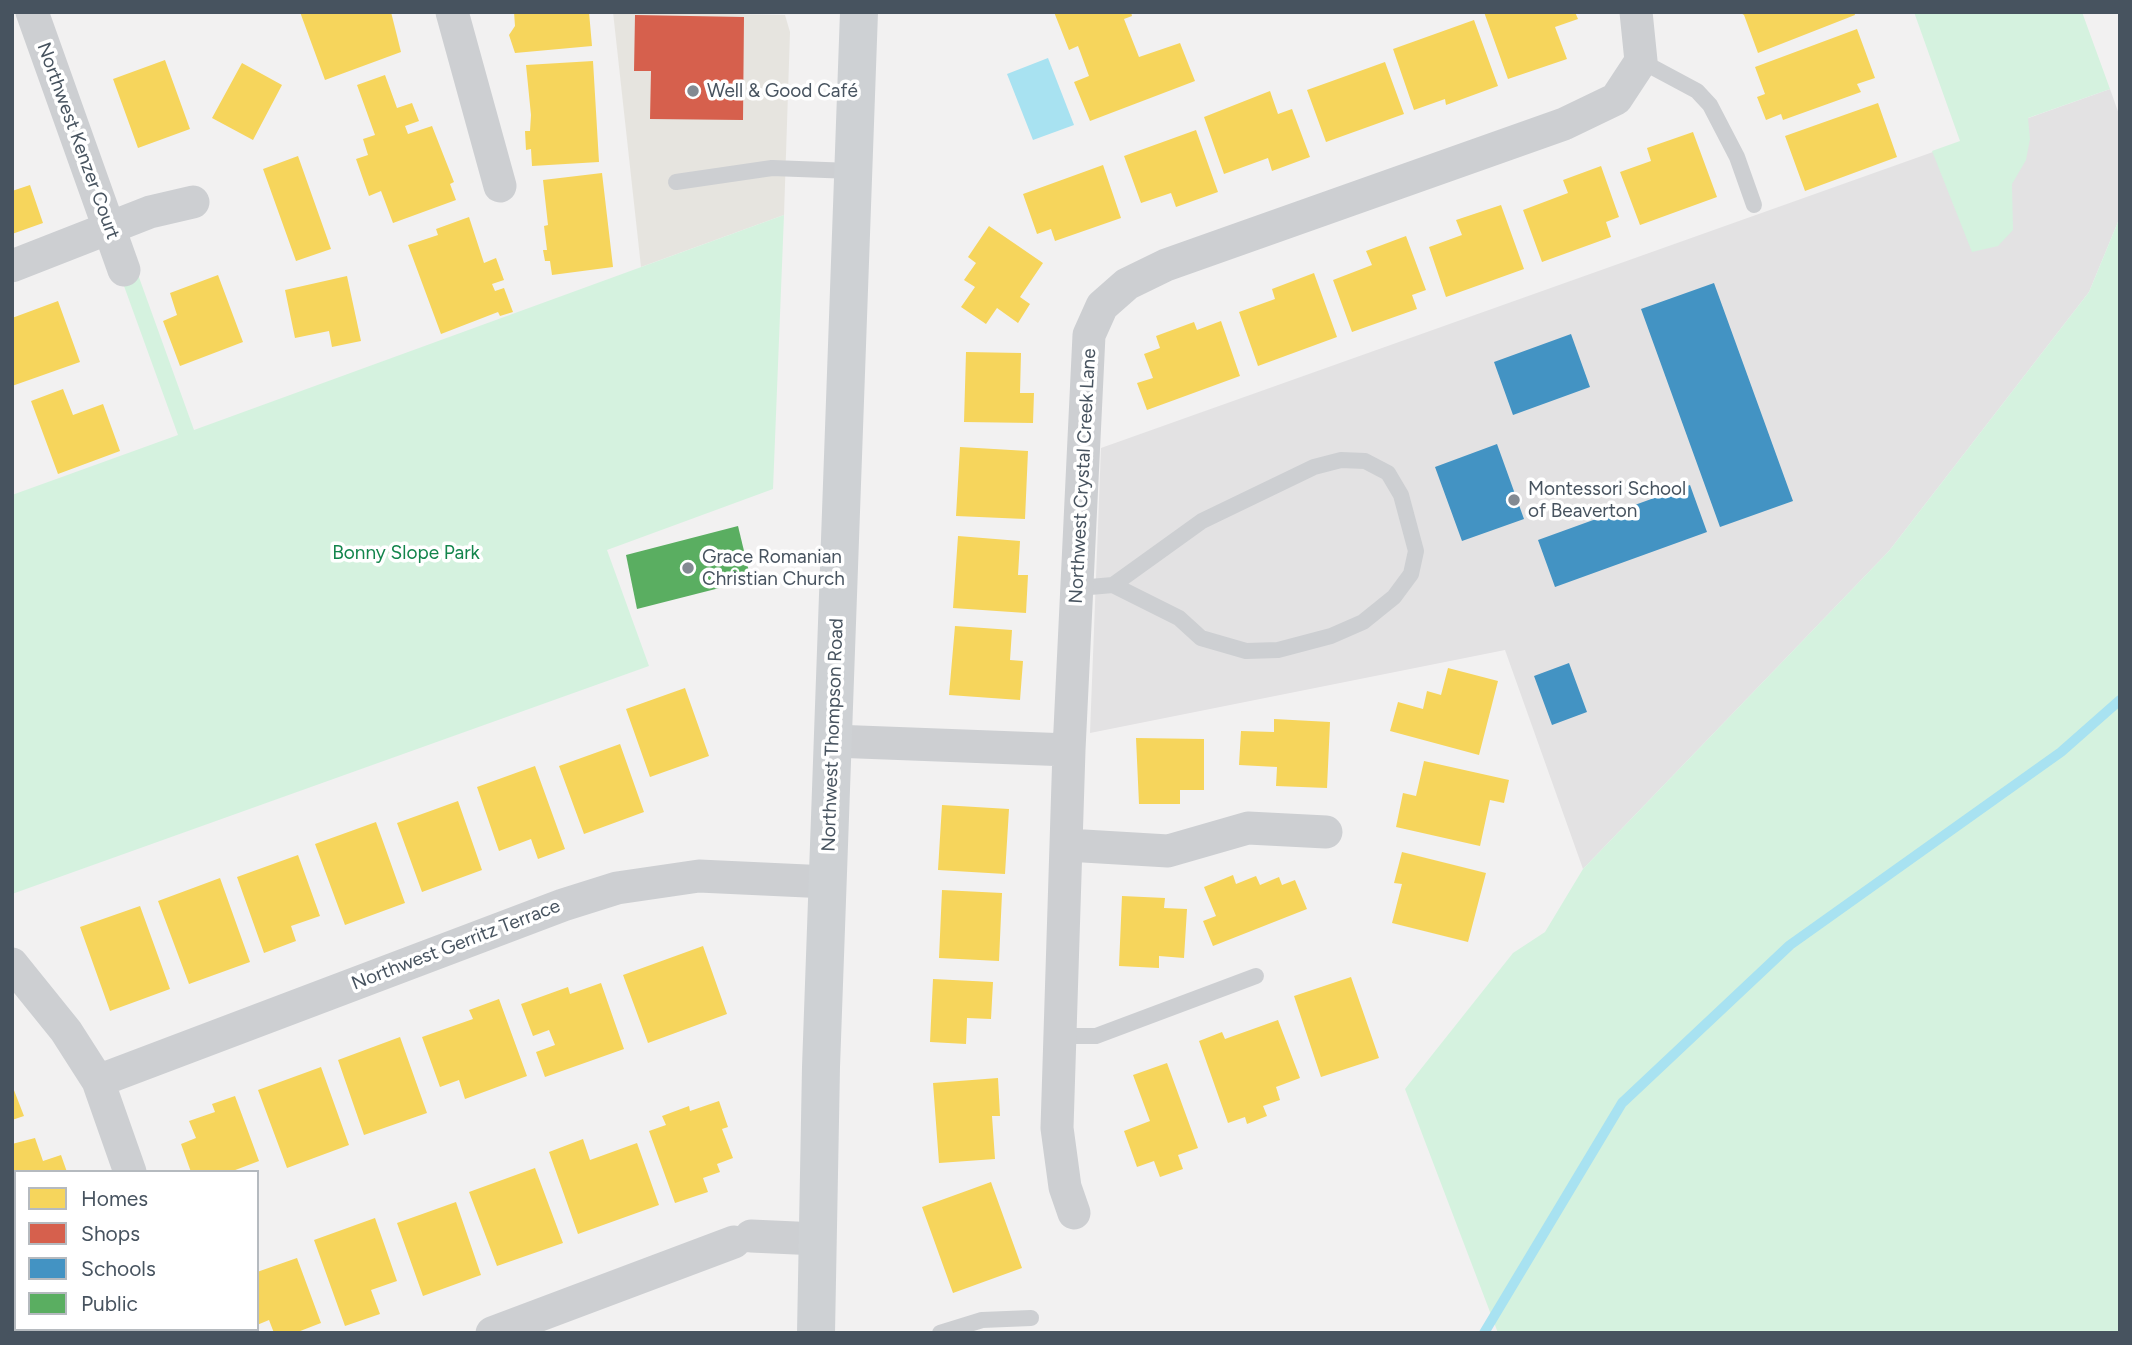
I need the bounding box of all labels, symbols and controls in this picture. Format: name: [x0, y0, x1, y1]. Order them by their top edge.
street label: Northwest Kenzer Court: [32, 40, 124, 242]
place label: Well & Good Café: [707, 80, 858, 102]
marker: Well & Good Café: [685, 83, 701, 99]
street label: Northwest Crystal Creek Lane: [1065, 348, 1101, 604]
place label: Montessori School of Beaverton: [1528, 478, 1686, 522]
marker: Montessori School of Beaverton: [1506, 492, 1522, 508]
park label: Bonny Slope Park: [332, 542, 480, 564]
place label: Grace Romanian Christian Church: [702, 546, 845, 590]
marker: Grace Romanian Christian Church: [680, 560, 696, 576]
street label: Northwest Thompson Road: [818, 618, 848, 852]
street label: Northwest Gerritz Terrace: [348, 895, 564, 995]
legend: [14, 1170, 259, 1331]
text: Homes: [81, 1186, 148, 1211]
text: Shops: [81, 1221, 140, 1246]
text: Schools: [81, 1256, 156, 1281]
text: Public: [81, 1291, 138, 1316]

